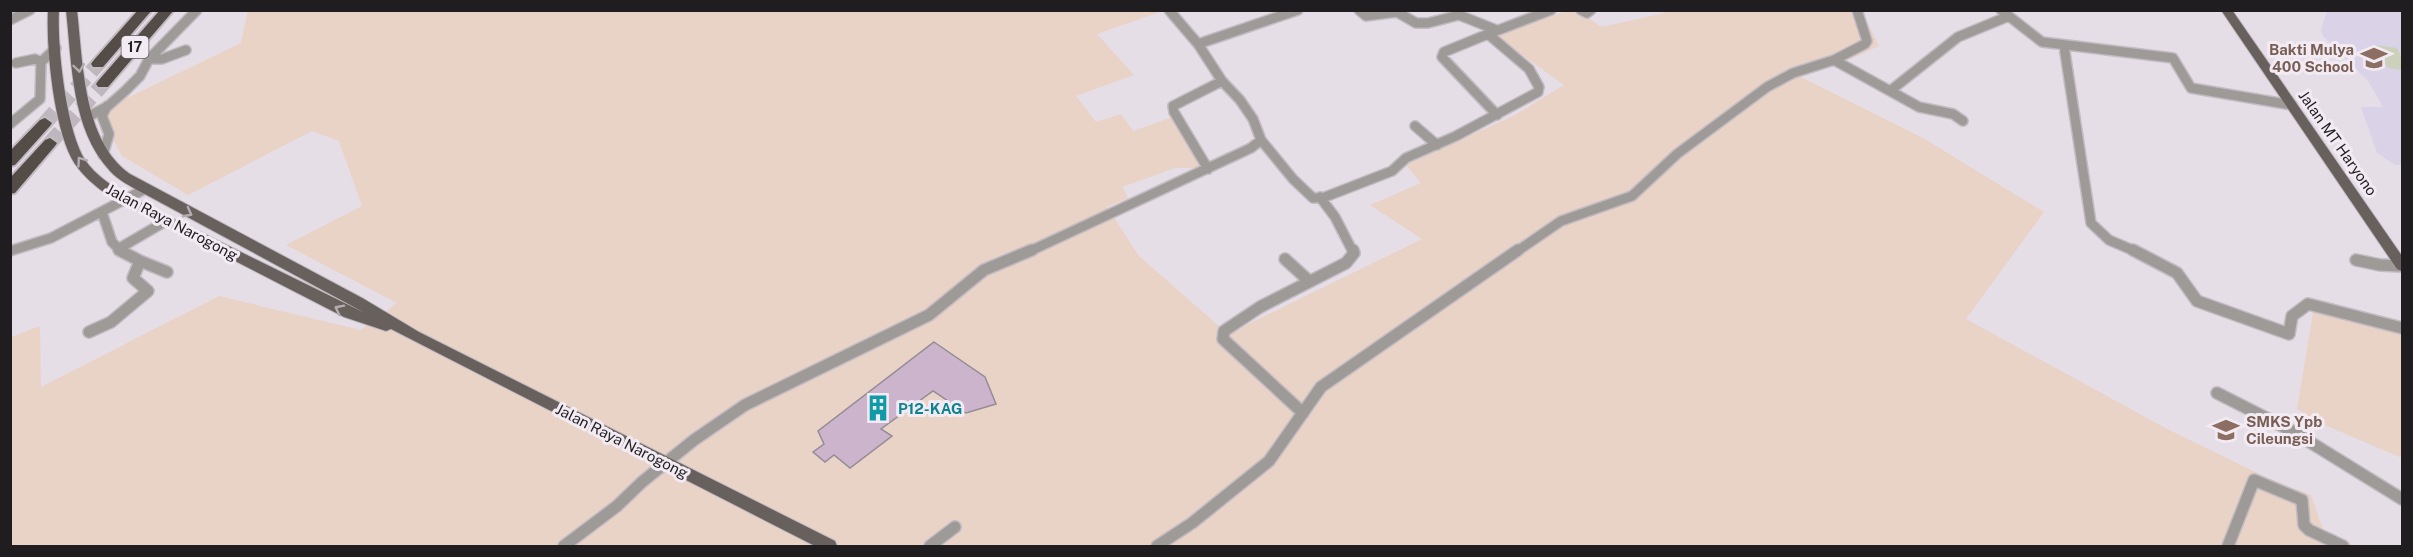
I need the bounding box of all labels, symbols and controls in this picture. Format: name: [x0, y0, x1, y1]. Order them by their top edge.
road number: 17: [122, 36, 148, 58]
place label: Bakti Mulya 400 School: [2269, 41, 2354, 75]
school or university icon: Bakti Mulya 400 School: [2359, 43, 2389, 73]
one-way arrow: [73, 64, 85, 73]
street label: Jalan MT Haryono: [2295, 87, 2381, 199]
one-way arrow: [77, 157, 88, 168]
street label: Jalan Raya Narogong: [103, 180, 241, 264]
one-way arrow: [182, 206, 193, 217]
one-way arrow: [335, 304, 346, 316]
building icon: P12-KAG: [863, 393, 893, 423]
street label: Jalan Raya Narogong: [553, 400, 691, 482]
place label: P12-KAG: [898, 400, 962, 417]
place label: SMKS Ypb Cileungsi: [2246, 413, 2322, 447]
school or university icon: SMKS Ypb Cileungsi: [2211, 415, 2241, 445]

